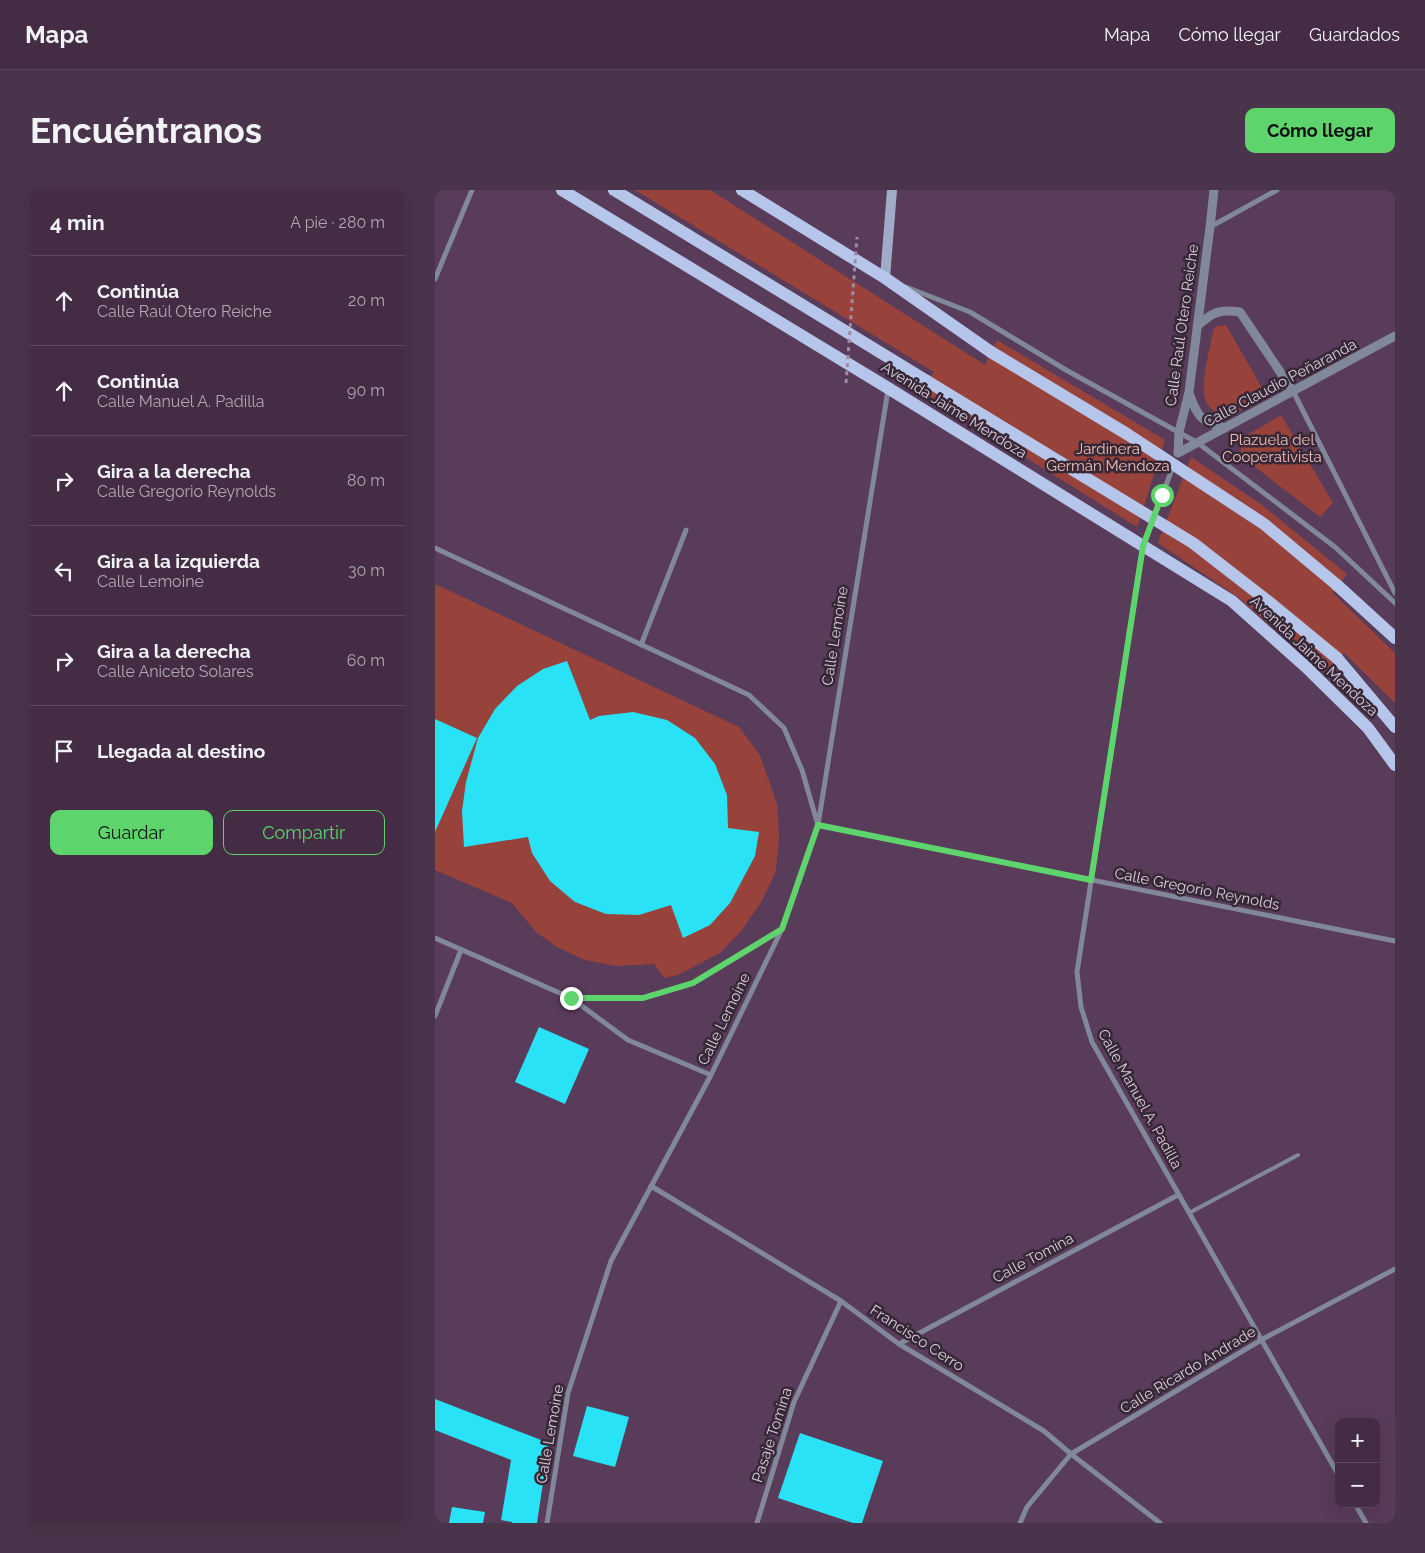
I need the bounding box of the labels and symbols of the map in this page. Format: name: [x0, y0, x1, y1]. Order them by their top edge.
street label: Calle Raúl Otero Reiche: [1162, 243, 1202, 407]
street label: Calle Claudio Peñaranda: [1200, 335, 1360, 431]
street label: Avenida Jaime Mendoza: [878, 358, 1030, 462]
park label: Plazuela del Cooperativista: [1222, 431, 1322, 466]
park label: Jardinera Germán Mendoza: [1046, 440, 1170, 475]
route start: [1151, 484, 1174, 507]
street label: Calle Lemoine: [818, 585, 852, 687]
street label: Avenida Jaime Mendoza: [1246, 592, 1382, 720]
street label: Calle Gregorio Reynolds: [1113, 864, 1281, 914]
street label: Calle Lemoine: [694, 970, 754, 1068]
route end: [560, 987, 583, 1010]
street label: Calle Manuel A. Padilla: [1094, 1026, 1186, 1172]
street label: Calle Tomina: [989, 1229, 1077, 1287]
street label: Francisco Cerro: [867, 1301, 967, 1375]
street label: Calle Ricardo Andrade: [1117, 1322, 1259, 1418]
street label: Calle Lemoine: [532, 1383, 568, 1485]
street label: Pasaje Tomina: [748, 1385, 796, 1485]

